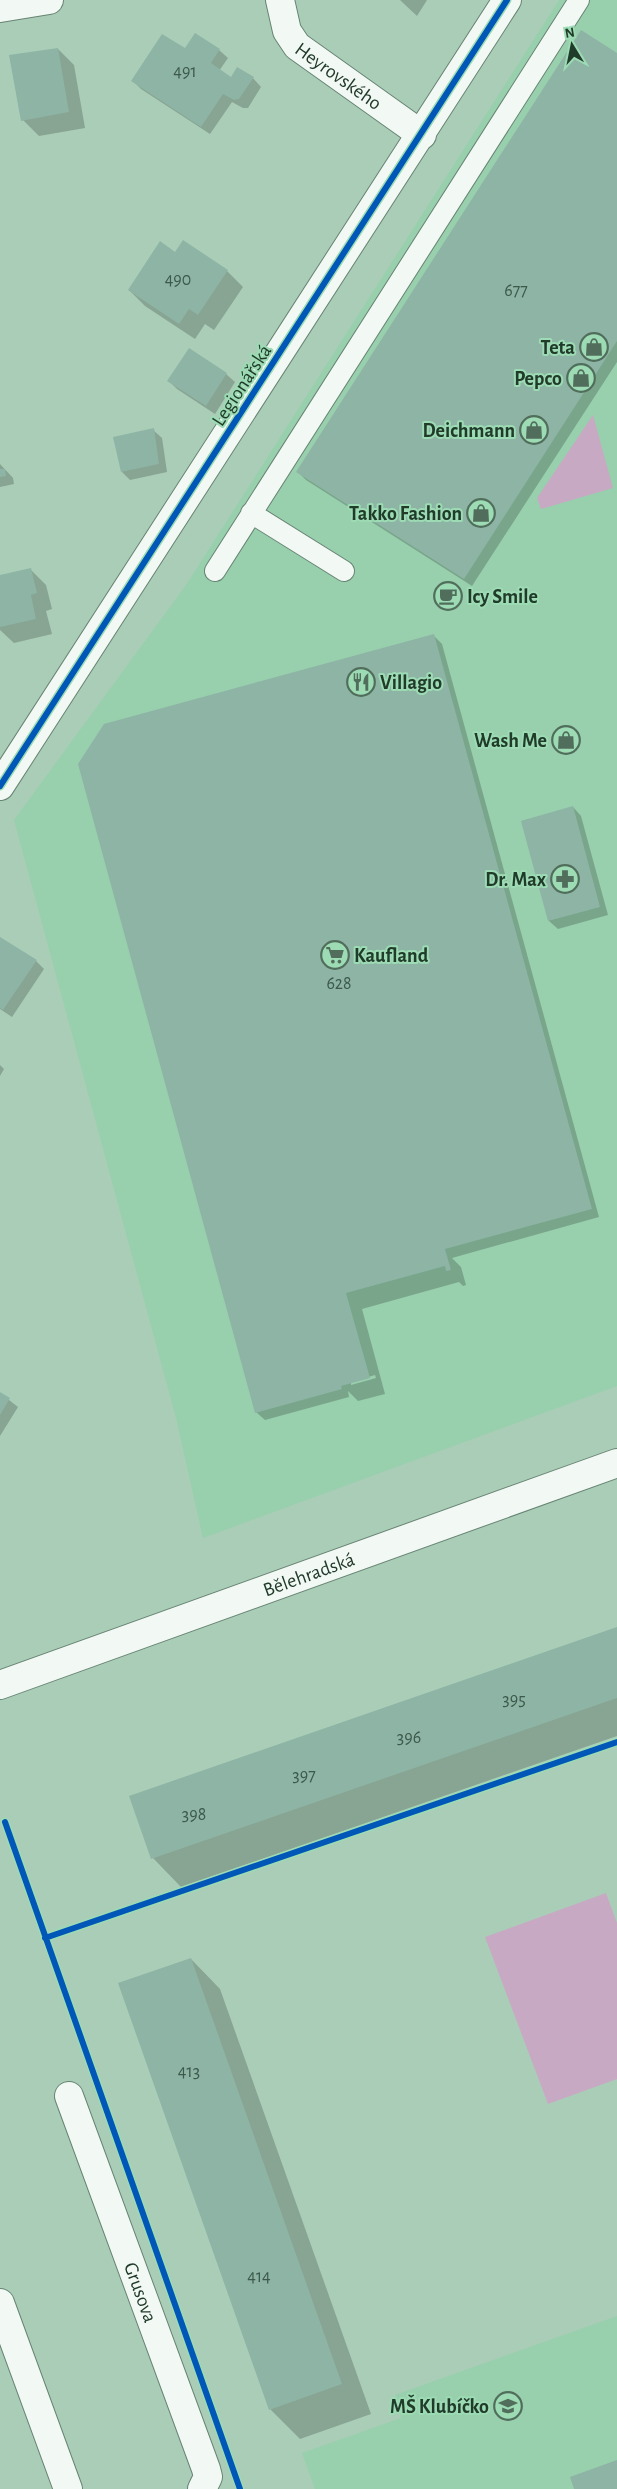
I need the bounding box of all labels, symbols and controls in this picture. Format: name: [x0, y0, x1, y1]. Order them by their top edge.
north arrow: [547, 20, 597, 70]
text: N: [564, 25, 576, 41]
street label: Heyrovského: [291, 39, 385, 114]
house number: 491: [173, 63, 197, 81]
house number: 490: [165, 271, 191, 289]
house number: 677: [504, 282, 528, 300]
shop icon: Teta: [579, 332, 609, 362]
place label: Teta: [540, 338, 575, 358]
street label: Legionářská: [208, 341, 275, 430]
shop icon: Pepco: [566, 363, 596, 393]
place label: Pepco: [514, 369, 562, 389]
shop icon: Deichmann: [519, 415, 549, 445]
place label: Deichmann: [422, 421, 515, 441]
shop icon: Takko Fashion: [466, 498, 496, 528]
place label: Takko Fashion: [349, 504, 462, 524]
cafe icon: Icy Smile: [433, 581, 463, 611]
place label: Icy Smile: [467, 587, 538, 607]
restaurant icon: Villagio: [346, 667, 376, 697]
place label: Villagio: [380, 673, 442, 693]
shop icon: Wash Me: [551, 725, 581, 755]
place label: Wash Me: [474, 731, 547, 751]
pharmacy icon: Dr. Max: [550, 864, 580, 894]
place label: Dr. Max: [485, 870, 547, 890]
supermarket icon: Kaufland: [320, 940, 350, 970]
place label: Kaufland: [354, 946, 429, 966]
house number: 628: [326, 975, 352, 993]
street label: Bělehradská: [261, 1549, 357, 1600]
house number: 395: [502, 1691, 526, 1709]
house number: 396: [397, 1729, 421, 1747]
house number: 397: [292, 1767, 316, 1785]
house number: 398: [182, 1806, 206, 1824]
house number: 413: [178, 2063, 200, 2081]
street label: Grusova: [120, 2260, 160, 2325]
house number: 414: [247, 2268, 271, 2286]
school or university icon: MŠ Klubíčko: [493, 2391, 523, 2421]
place label: MŠ Klubíčko: [390, 2394, 489, 2417]

